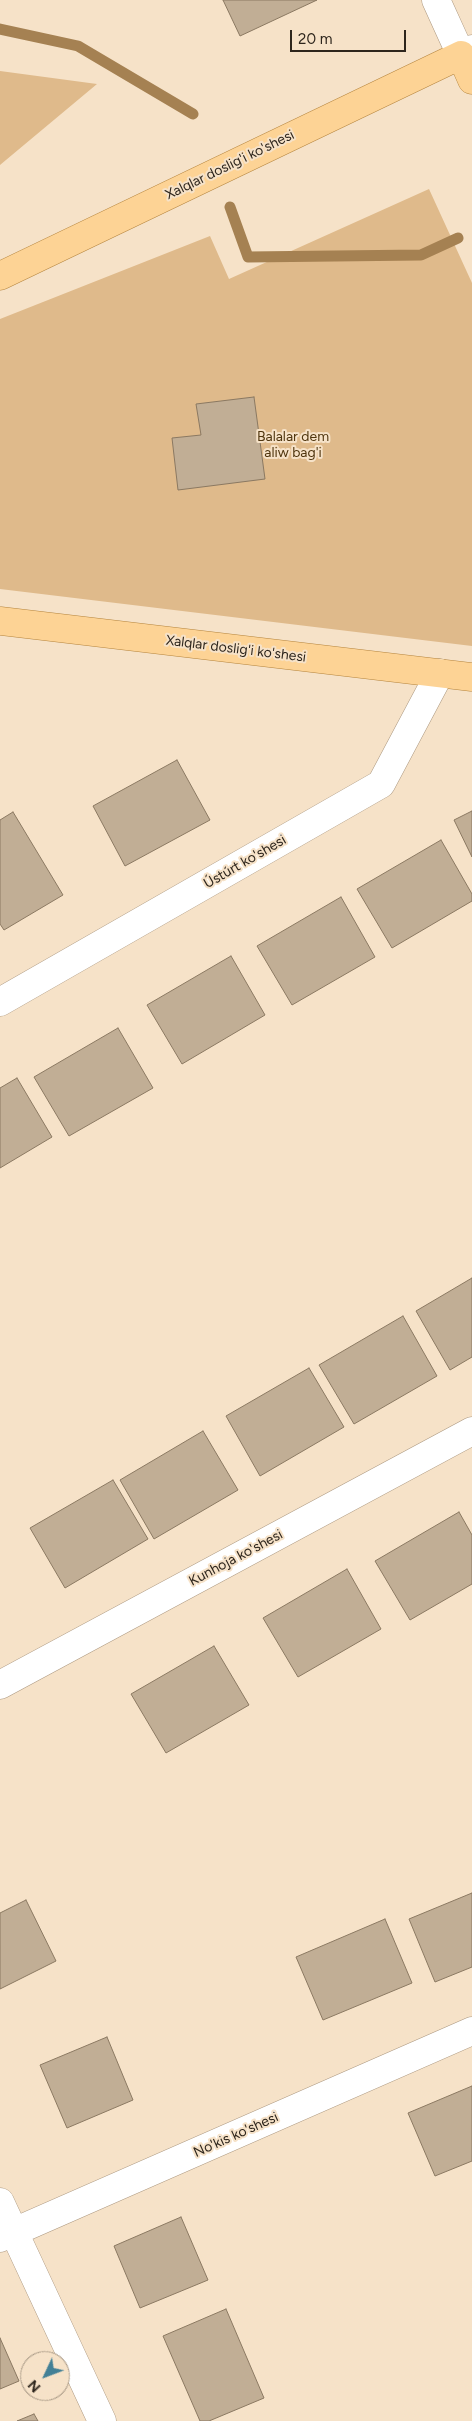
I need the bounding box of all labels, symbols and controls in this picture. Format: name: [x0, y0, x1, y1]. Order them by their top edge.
scale bar: [292, 20, 408, 52]
text: 20 m: [298, 30, 332, 48]
street label: Xalqlar doslig'i ko'shesi: [163, 127, 297, 203]
park label: Balalar dem aliw bag'i: [257, 429, 329, 462]
street label: Xalqlar doslig'i ko'shesi: [165, 632, 307, 666]
street label: Ústúrt ko'shesi: [201, 832, 289, 892]
street label: Kunhoja ko'shesi: [186, 1526, 286, 1590]
street label: No'kis ko'shesi: [191, 2109, 281, 2161]
north arrow: [20, 2351, 70, 2401]
text: N: [24, 2376, 44, 2396]

